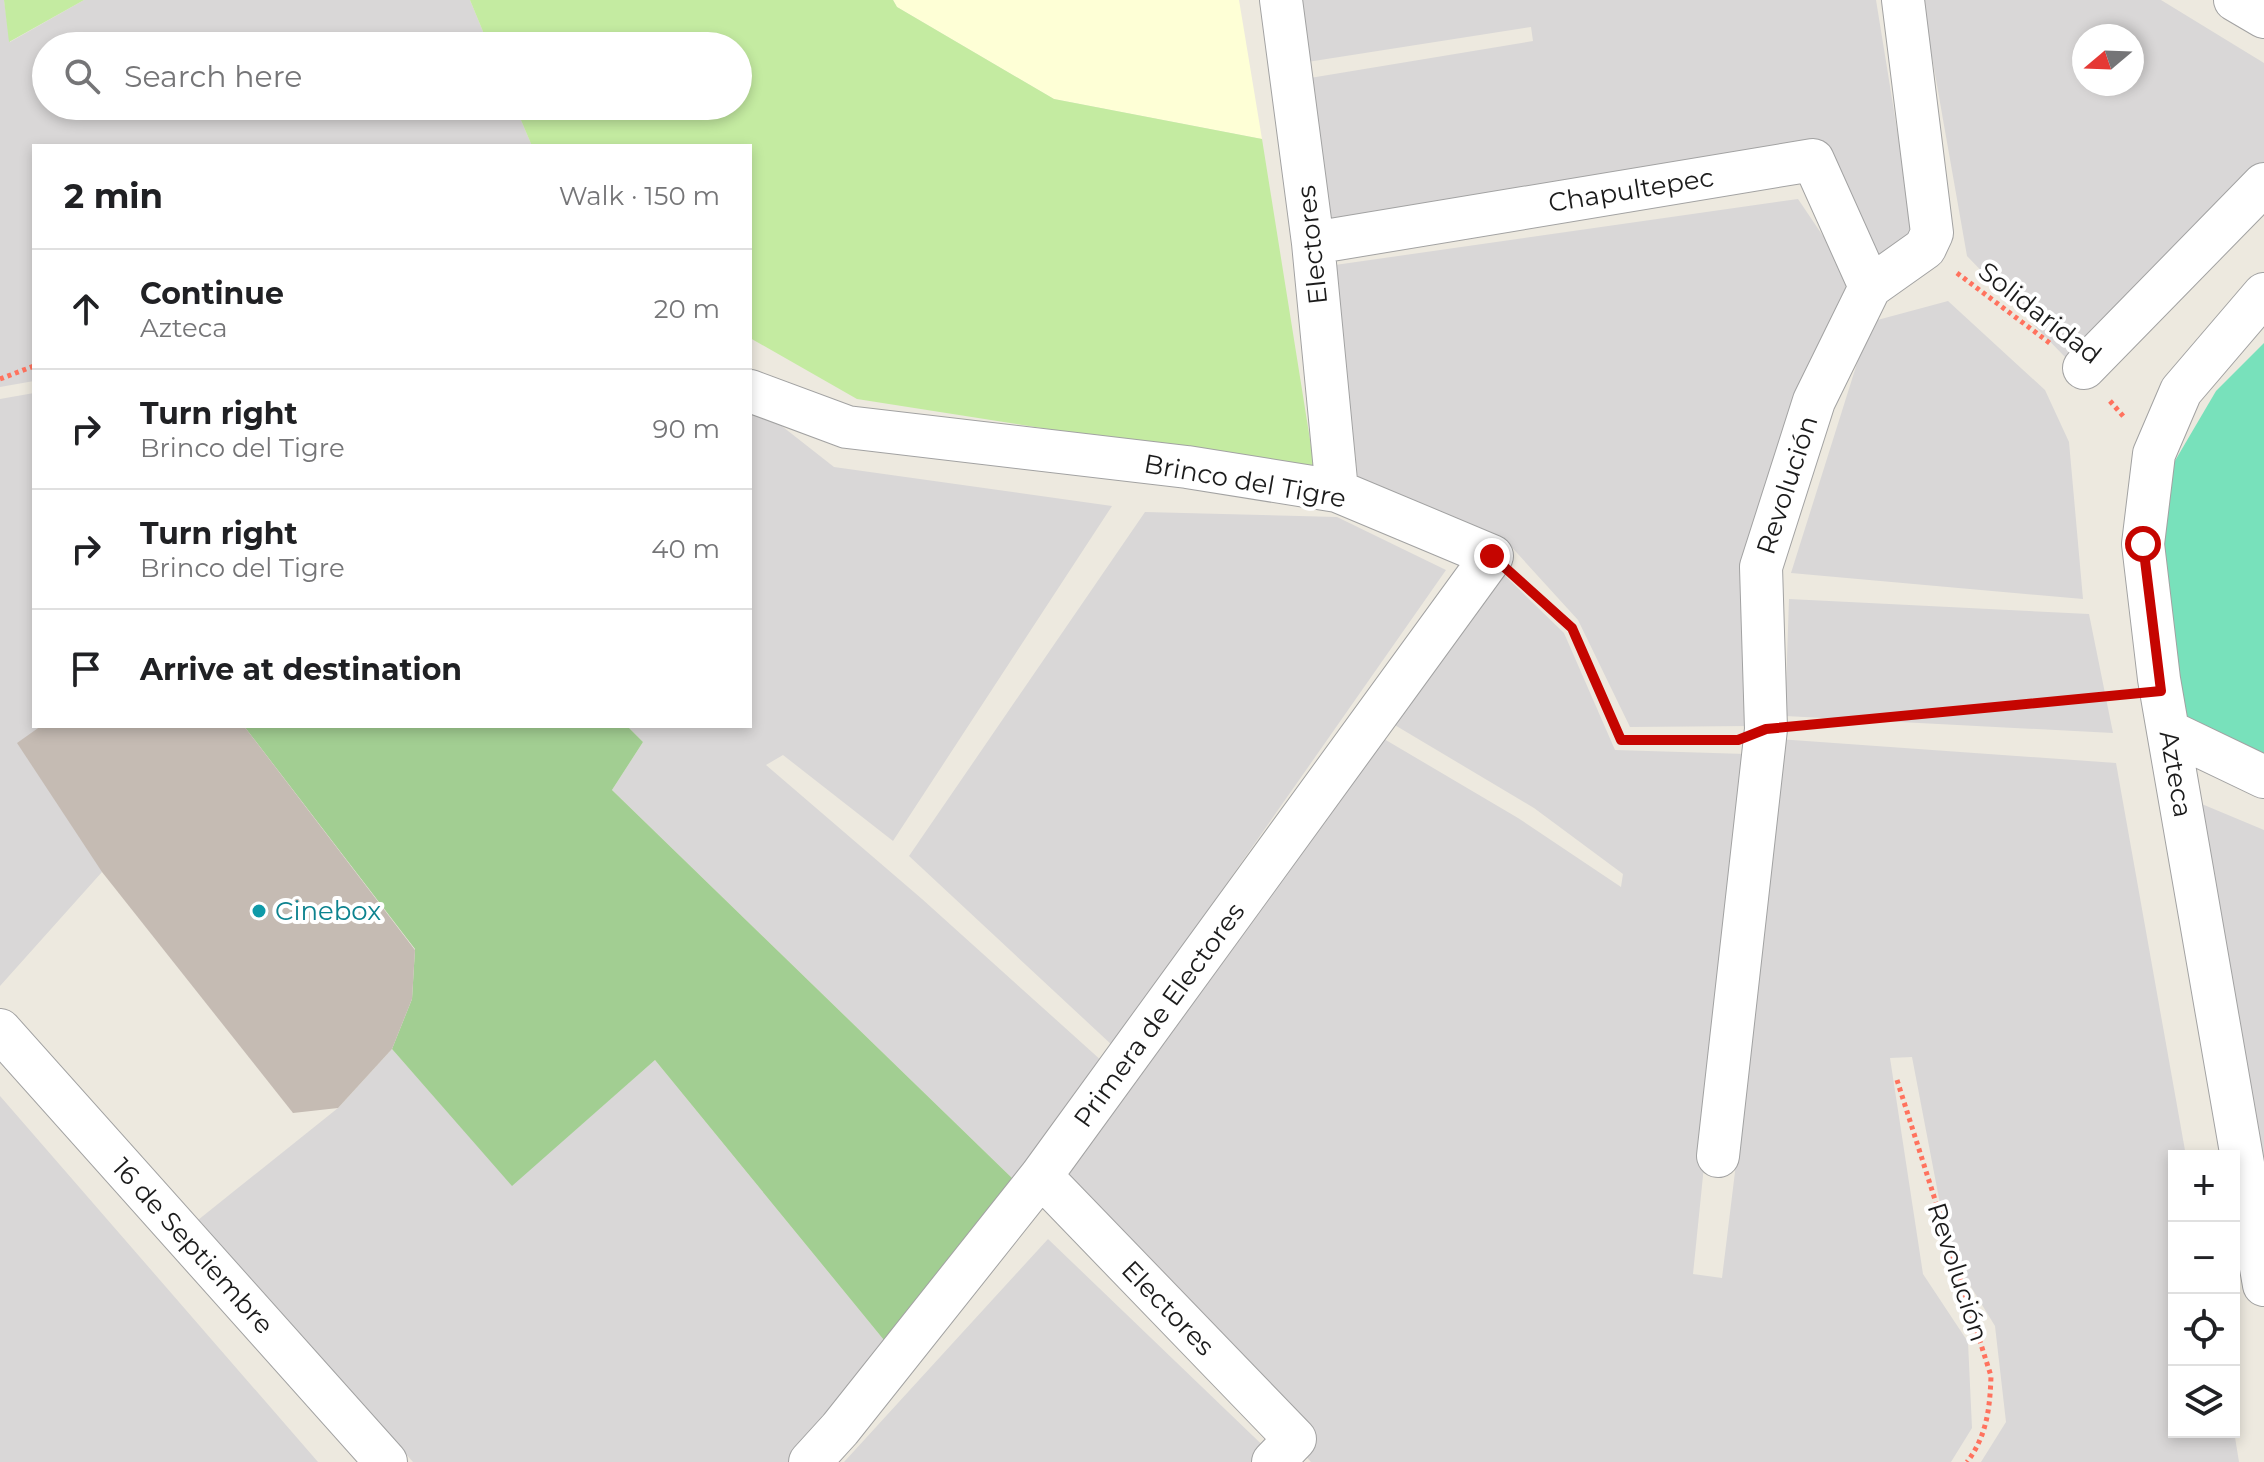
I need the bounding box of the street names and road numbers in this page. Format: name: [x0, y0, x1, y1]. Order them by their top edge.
street label: Chapultepec: [1546, 161, 1716, 219]
street label: Electores: [1290, 184, 1334, 306]
street label: Solidaridad: [1972, 255, 2108, 371]
street label: Revolución: [1750, 412, 1824, 558]
street label: Brinco del Tigre: [1141, 447, 1349, 515]
street label: Azteca: [2153, 728, 2199, 820]
street label: Primera de Electores: [1067, 896, 1251, 1134]
street label: 16 de Septiembre: [106, 1151, 280, 1341]
street label: Revolución: [1921, 1199, 1995, 1345]
street label: Electores: [1115, 1254, 1221, 1362]

